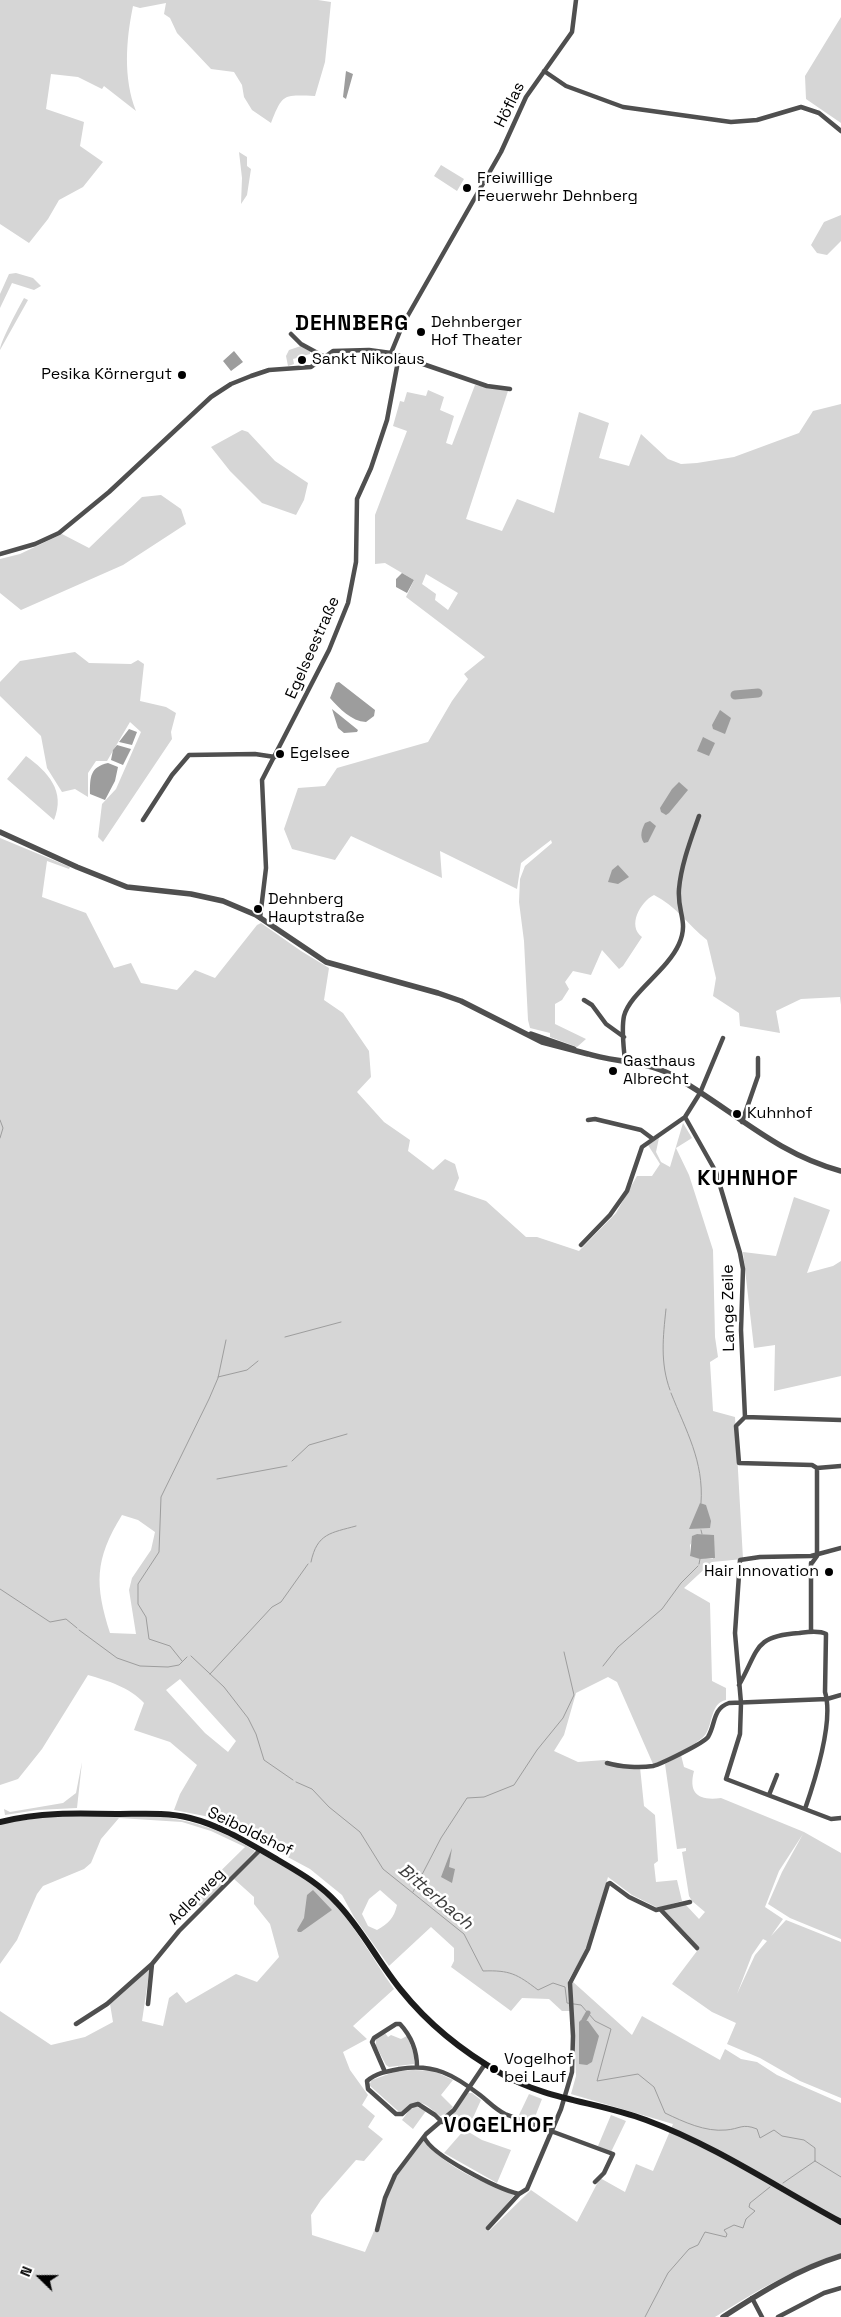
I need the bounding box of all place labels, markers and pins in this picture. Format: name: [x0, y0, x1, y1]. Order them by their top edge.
place label: Freiwillige Feuerwehr Dehnberg: [477, 169, 638, 207]
marker: Freiwillige Feuerwehr Dehnberg: [461, 182, 473, 194]
place label: Dehnberger Hof Theater: [431, 313, 522, 351]
marker: Dehnberger Hof Theater: [415, 326, 427, 338]
place label: Sankt Nikolaus: [312, 350, 425, 370]
marker: Sankt Nikolaus: [296, 354, 308, 366]
place label: Pesika Körnergut: [41, 365, 172, 385]
marker: Pesika Körnergut: [176, 369, 188, 381]
place label: Egelsee: [290, 744, 350, 764]
marker: Egelsee: [274, 748, 286, 760]
place label: Dehnberg Hauptstraße: [268, 890, 365, 928]
marker: Dehnberg Hauptstraße: [252, 903, 264, 915]
place label: Gasthaus Albrecht: [623, 1052, 695, 1090]
marker: Gasthaus Albrecht: [607, 1065, 619, 1077]
place label: Kuhnhof: [747, 1104, 812, 1124]
marker: Kuhnhof: [731, 1108, 743, 1120]
place label: Hair Innovation: [704, 1562, 819, 1582]
marker: Hair Innovation: [823, 1566, 835, 1578]
place label: Vogelhof bei Lauf: [504, 2050, 573, 2088]
marker: Vogelhof bei Lauf: [488, 2063, 500, 2075]

